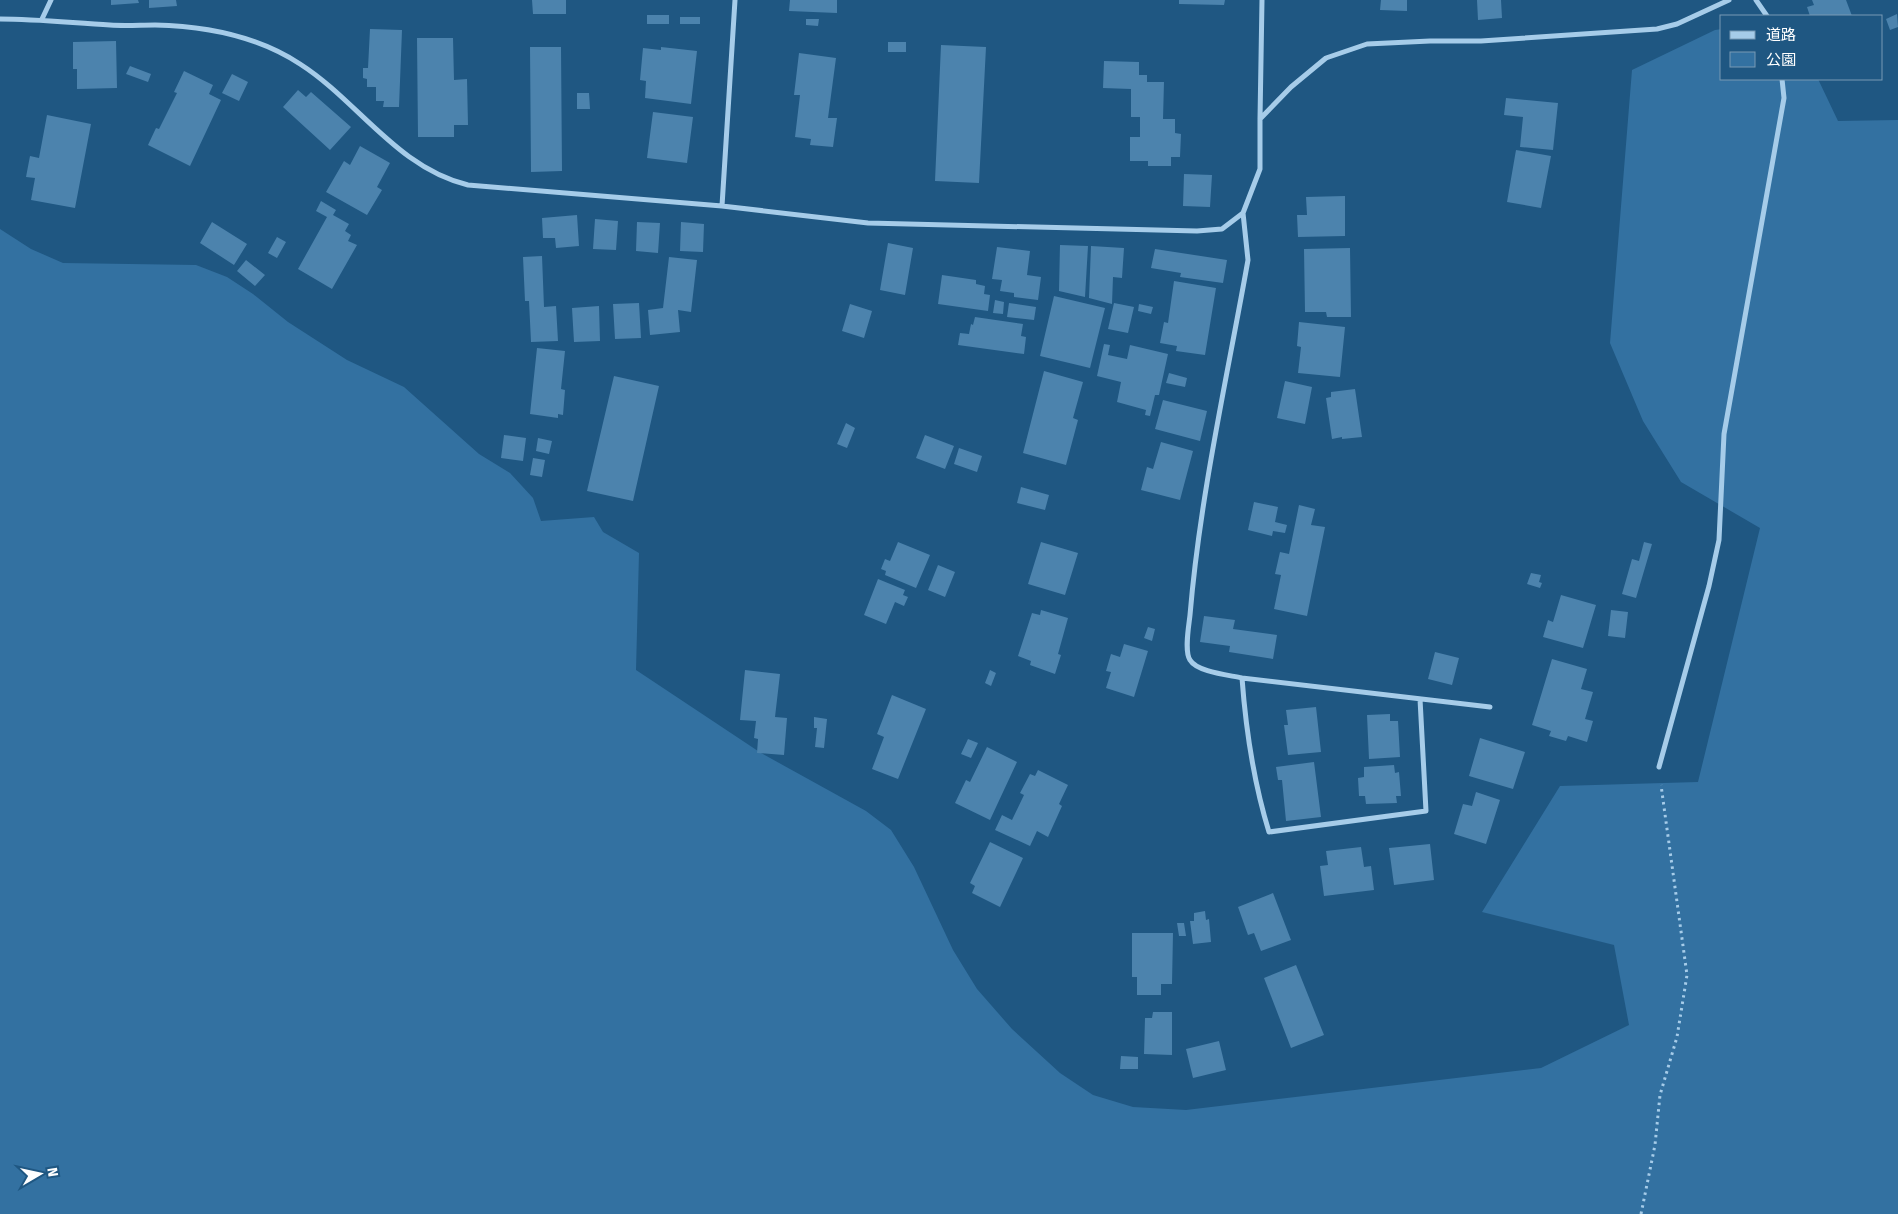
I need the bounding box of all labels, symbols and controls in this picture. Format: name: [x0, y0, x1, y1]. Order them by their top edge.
legend: [1720, 15, 1883, 80]
text: 道路: [1766, 26, 1796, 44]
text: 公園: [1766, 51, 1796, 69]
north arrow: [15, 1149, 65, 1199]
text: N: [43, 1166, 61, 1178]

